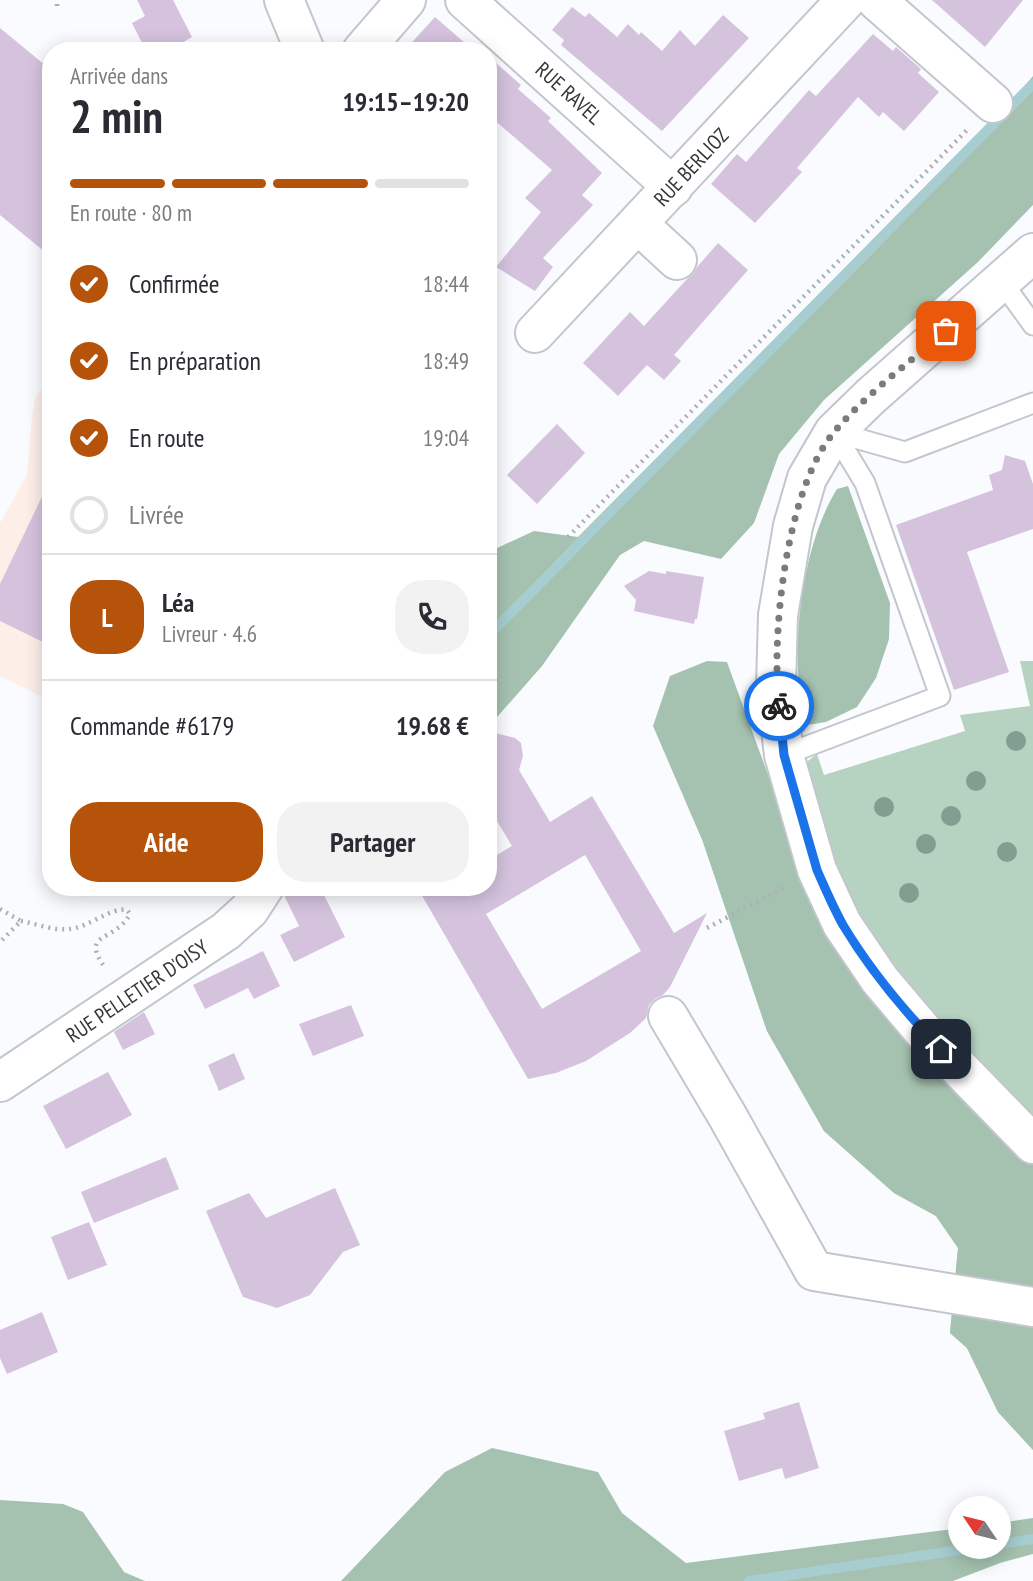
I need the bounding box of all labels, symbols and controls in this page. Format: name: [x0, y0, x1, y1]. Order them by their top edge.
street label: RUE RAVEL: [530, 56, 608, 130]
text: Arrivée dans: [70, 61, 168, 90]
text: 19:15–19:20: [342, 85, 469, 118]
text: 2 min: [70, 86, 163, 146]
street label: RUE BERLIOZ: [648, 122, 734, 212]
text: En route · 80 m: [70, 198, 192, 227]
icon: check: [70, 265, 108, 303]
text: Confirmée: [129, 267, 220, 300]
text: 18:44: [423, 269, 469, 298]
pin: [916, 301, 976, 361]
icon: bag: [927, 312, 965, 350]
icon: check: [70, 342, 108, 380]
text: En préparation: [129, 344, 261, 377]
text: 18:49: [423, 346, 469, 375]
icon: check: [70, 419, 108, 457]
text: En route: [129, 421, 204, 454]
text: 19:04: [423, 423, 469, 452]
text: Livrée: [129, 498, 184, 531]
button: phone: [395, 580, 469, 654]
text: Léa: [162, 586, 194, 619]
text: L: [101, 601, 113, 634]
text: Livreur · 4.6: [162, 619, 257, 648]
courier: [744, 671, 814, 741]
icon: bike: [760, 687, 798, 725]
text: Commande #6179: [70, 709, 234, 742]
text: 19.68 €: [396, 709, 469, 742]
button: Aide: [70, 802, 263, 882]
button: Partager: [277, 802, 469, 882]
street label: RUE PELLETIER D'OISY: [61, 933, 214, 1049]
pin: [911, 1019, 971, 1079]
icon: home: [922, 1030, 960, 1068]
north arrow: [948, 1496, 1012, 1559]
map controls: [948, 1496, 1011, 1559]

